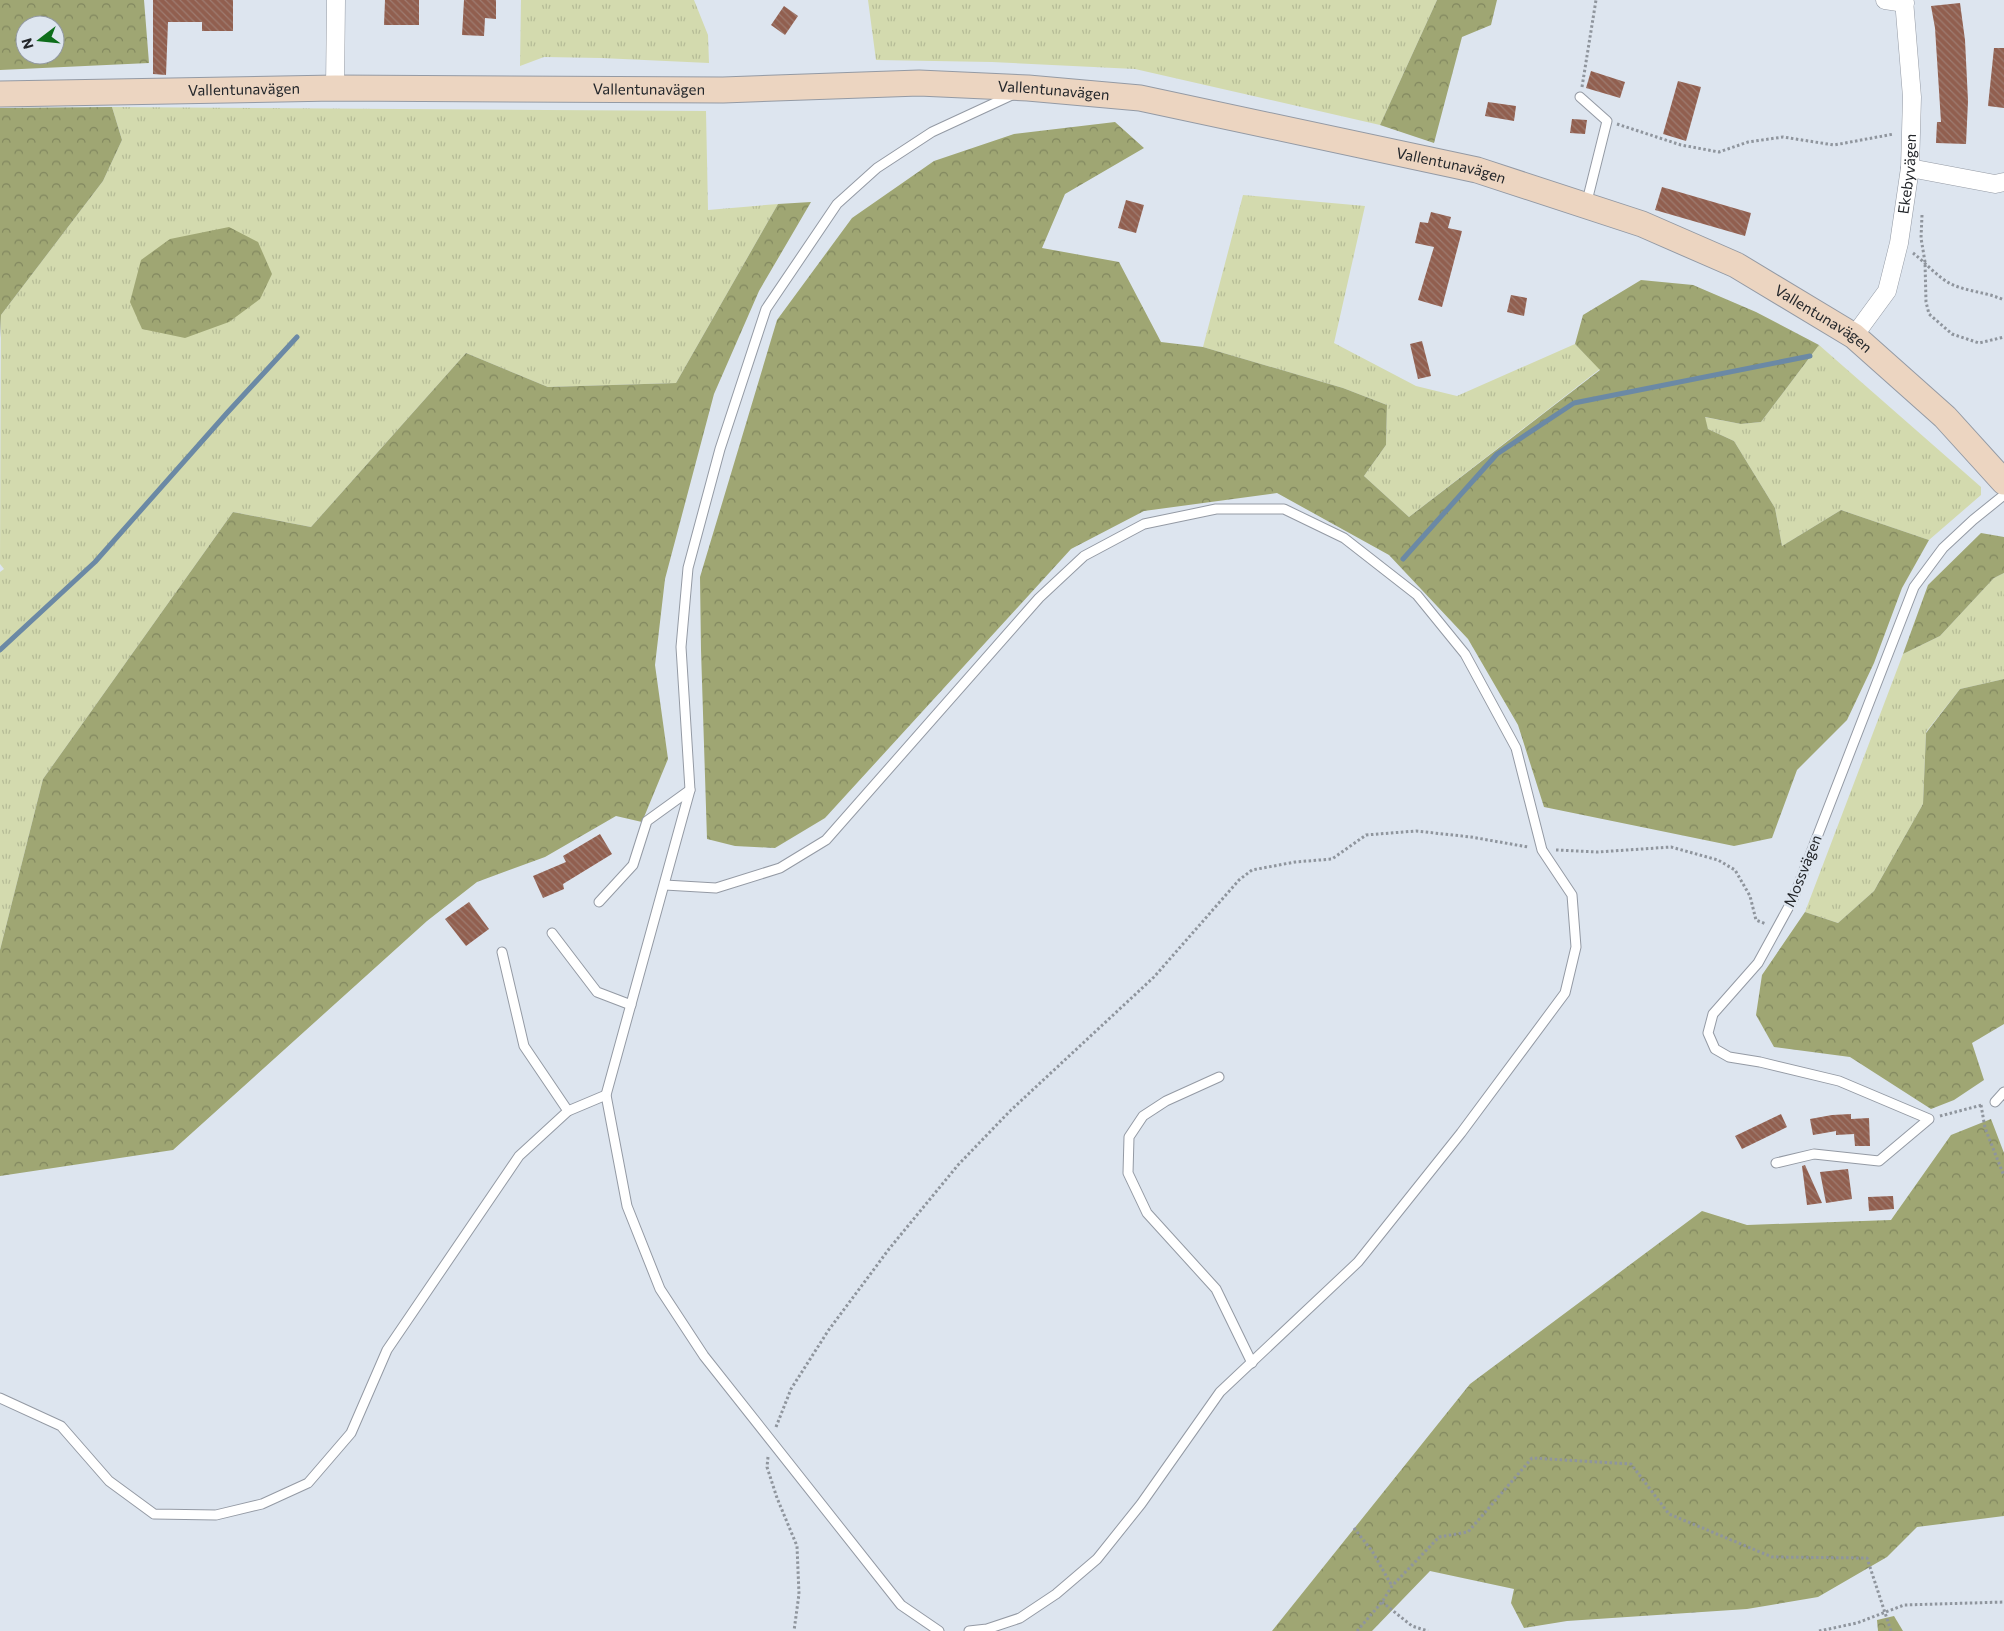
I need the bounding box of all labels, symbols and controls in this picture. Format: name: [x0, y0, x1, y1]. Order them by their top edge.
north arrow: [15, 15, 65, 65]
text: N: [17, 36, 37, 51]
street label: Vallentunavägen: [997, 77, 1110, 103]
street label: Vallentunavägen: [188, 79, 300, 99]
street label: Vallentunavägen: [593, 79, 705, 98]
street label: Ekebyvägen: [1893, 133, 1919, 215]
street label: Vallentunavägen: [1395, 143, 1508, 187]
street label: Vallentunavägen: [1772, 280, 1876, 356]
street label: Mossvägen: [1779, 832, 1825, 909]

